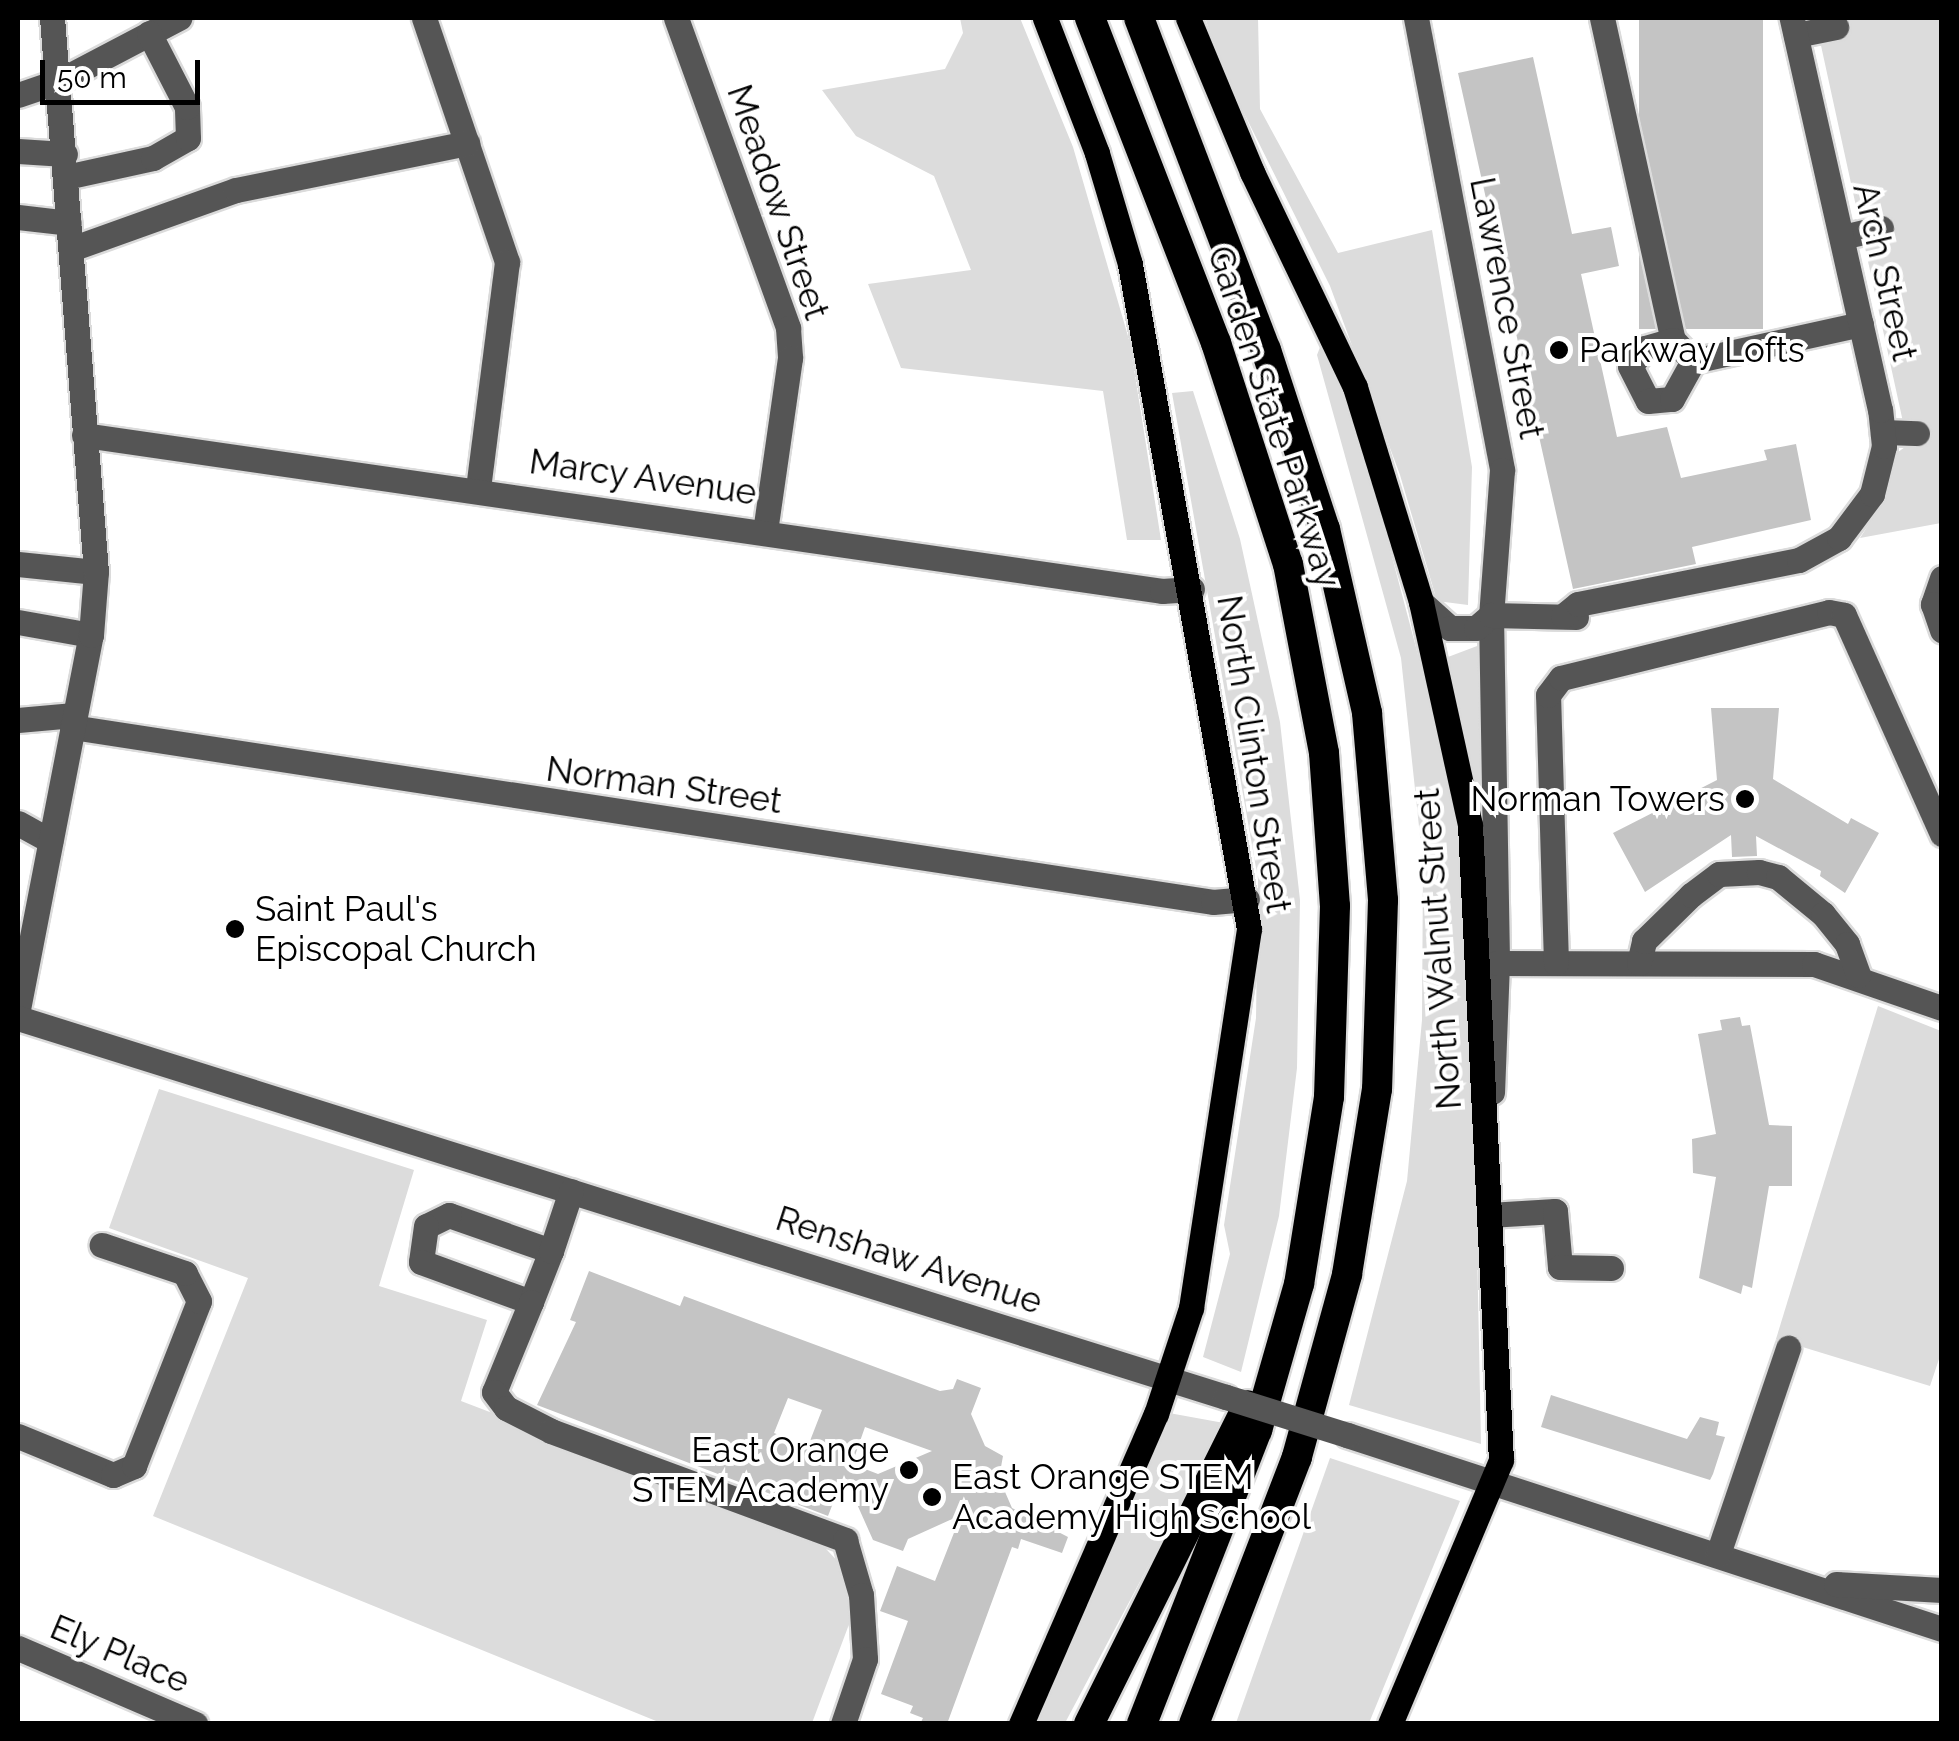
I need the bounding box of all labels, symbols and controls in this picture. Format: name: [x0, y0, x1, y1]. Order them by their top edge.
scale bar: [45, 40, 205, 102]
text: 50 m: [57, 60, 127, 95]
street label: Meadow Street: [718, 79, 838, 325]
street label: Lawrence Street: [1461, 174, 1553, 442]
street label: Arch Street: [1844, 179, 1926, 365]
street label: Garden State Parkway: [1199, 241, 1349, 593]
place label: Parkway Lofts: [1579, 329, 1806, 371]
marker: Parkway Lofts: [1548, 339, 1570, 361]
street label: Marcy Avenue: [526, 440, 760, 514]
street label: North Clinton Street: [1208, 592, 1300, 916]
street label: Norman Street: [544, 748, 784, 822]
place label: Norman Towers: [1469, 778, 1725, 820]
street label: North Walnut Street: [1406, 786, 1470, 1112]
marker: Norman Towers: [1734, 788, 1756, 810]
place label: Saint Paul's Episcopal Church: [255, 888, 538, 970]
marker: Saint Paul's Episcopal Church: [224, 918, 246, 940]
street label: Renshaw Avenue: [770, 1197, 1048, 1323]
place label: East Orange STEM Academy: [631, 1429, 889, 1511]
place label: East Orange STEM Academy High School: [952, 1456, 1312, 1538]
marker: East Orange STEM Academy: [898, 1459, 920, 1481]
marker: East Orange STEM Academy High School: [921, 1486, 943, 1508]
street label: Ely Place: [44, 1606, 196, 1702]

